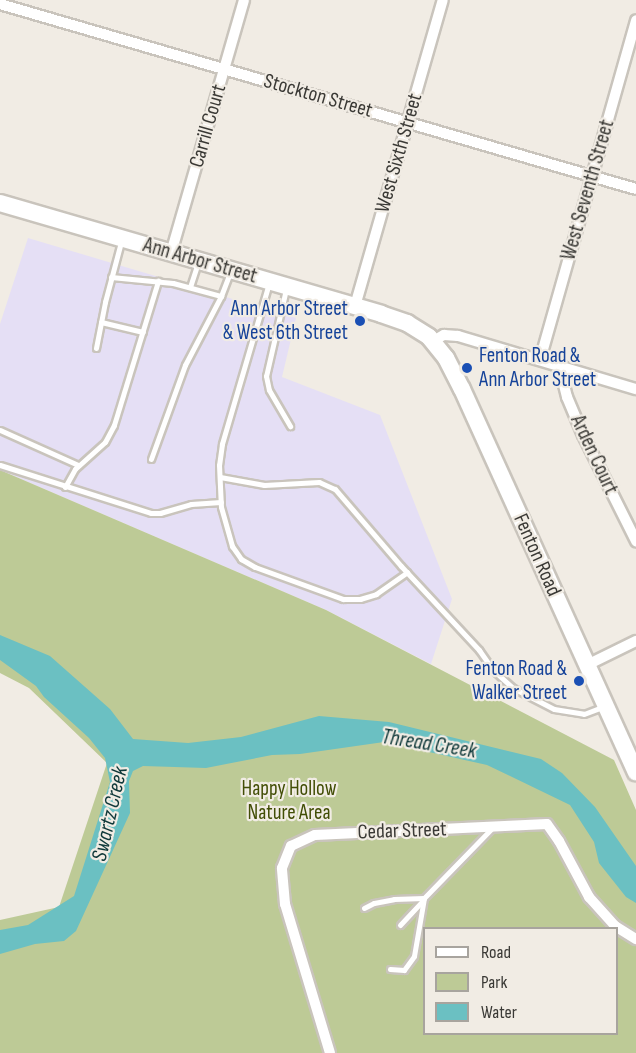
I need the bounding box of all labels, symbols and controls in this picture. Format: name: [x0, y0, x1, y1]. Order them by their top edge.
street label: Stockton Street: [261, 68, 375, 124]
street label: Carrill Court: [184, 82, 232, 170]
street label: West Sixth Street: [370, 91, 428, 215]
street label: West Seventh Street: [556, 117, 620, 263]
street label: Ann Arbor Street: [140, 233, 260, 289]
place label: Ann Arbor Street & West 6th Street: [223, 296, 348, 346]
marker: Ann Arbor Street & West 6th Street: [353, 314, 367, 328]
place label: Fenton Road & Ann Arbor Street: [479, 343, 596, 393]
marker: Fenton Road & Ann Arbor Street: [460, 361, 474, 375]
street label: Arden Court: [565, 411, 623, 499]
street label: Fenton Road: [508, 510, 566, 600]
place label: Fenton Road & Walker Street: [466, 656, 567, 706]
marker: Fenton Road & Walker Street: [572, 674, 586, 688]
water label: Thread Creek: [380, 724, 478, 764]
water label: Swartz Creek: [86, 764, 134, 864]
park label: Happy Hollow Nature Area: [241, 776, 337, 826]
street label: Cedar Street: [357, 817, 447, 845]
legend: [423, 927, 618, 1035]
text: Road: [481, 942, 511, 963]
text: Park: [481, 972, 507, 993]
text: Water: [481, 1002, 517, 1023]

